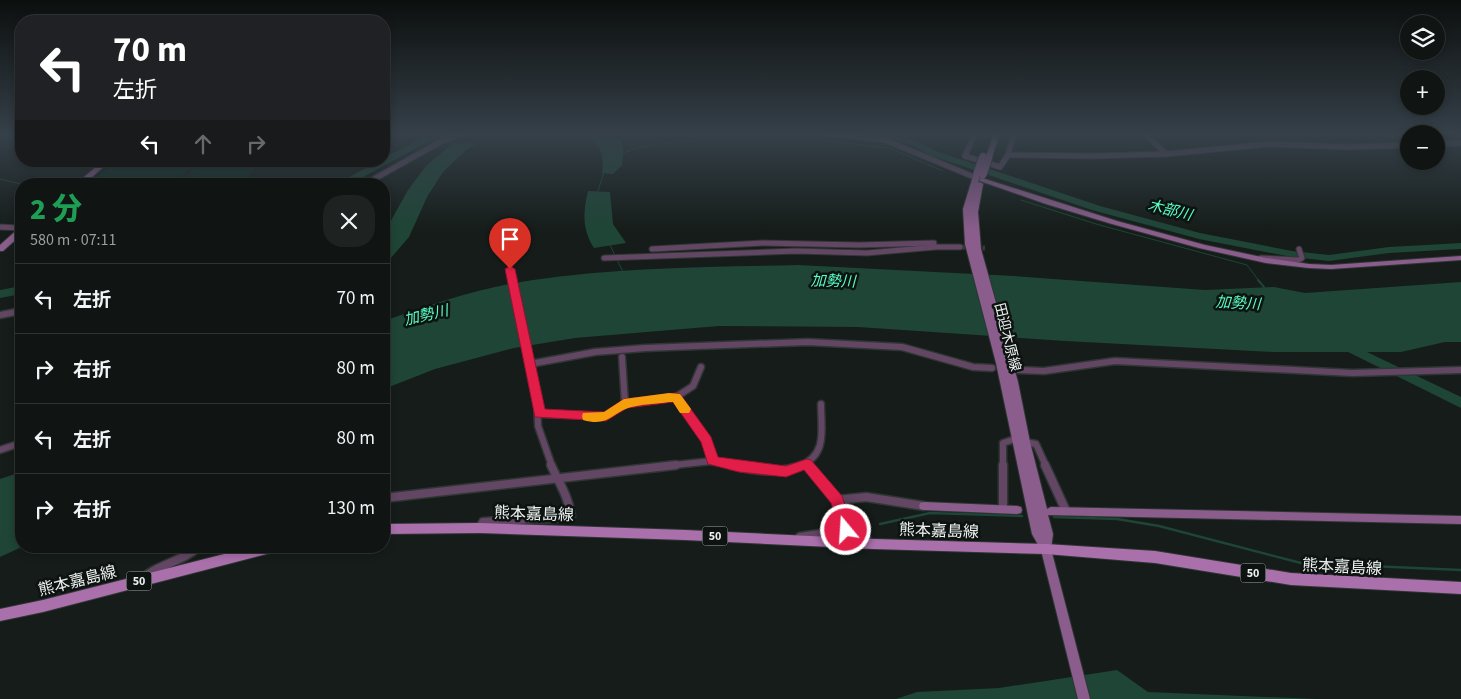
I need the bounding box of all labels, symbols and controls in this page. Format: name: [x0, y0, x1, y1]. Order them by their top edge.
map controls: [1400, 15, 1445, 170]
button: layers: [1400, 15, 1445, 60]
text: 70 m: [113, 25, 187, 75]
icon: left: [30, 35, 95, 100]
button: +: [1400, 70, 1445, 115]
text: 左折: [113, 74, 157, 106]
button: −: [1400, 125, 1445, 170]
icon: left: [136, 130, 164, 158]
icon: ahead: [189, 130, 217, 158]
icon: right: [242, 130, 270, 158]
text: 2 分: [30, 188, 82, 231]
button: close: [323, 195, 375, 247]
water label: 木部川: [1145, 195, 1196, 227]
pin: [489, 218, 531, 269]
icon: arrive: [496, 225, 524, 253]
text: 580 m · 07:11: [30, 229, 117, 251]
water label: 加勢川: [810, 271, 858, 292]
icon: left: [30, 285, 58, 313]
text: 70 m: [337, 285, 375, 312]
text: 左折: [73, 287, 111, 314]
water label: 加勢川: [1215, 292, 1263, 315]
water label: 加勢川: [402, 300, 452, 331]
street label: 田迎木原線: [989, 301, 1025, 374]
icon: right: [30, 355, 58, 383]
text: 80 m: [337, 355, 375, 382]
text: 右折: [73, 357, 111, 384]
icon: left: [30, 425, 58, 453]
text: 80 m: [337, 425, 375, 452]
text: 左折: [73, 427, 111, 454]
icon: right: [30, 495, 58, 523]
text: 130 m: [327, 495, 375, 522]
text: 右折: [73, 497, 111, 524]
street label: 熊本嘉島線: [494, 502, 574, 526]
position arrow: [819, 503, 871, 555]
street label: 熊本嘉島線: [899, 519, 979, 543]
road number: 50: [702, 526, 728, 546]
street label: 熊本嘉島線: [1301, 554, 1382, 580]
street label: 熊本嘉島線: [36, 561, 119, 601]
road number: 50: [1240, 564, 1266, 582]
road number: 50: [126, 572, 152, 590]

